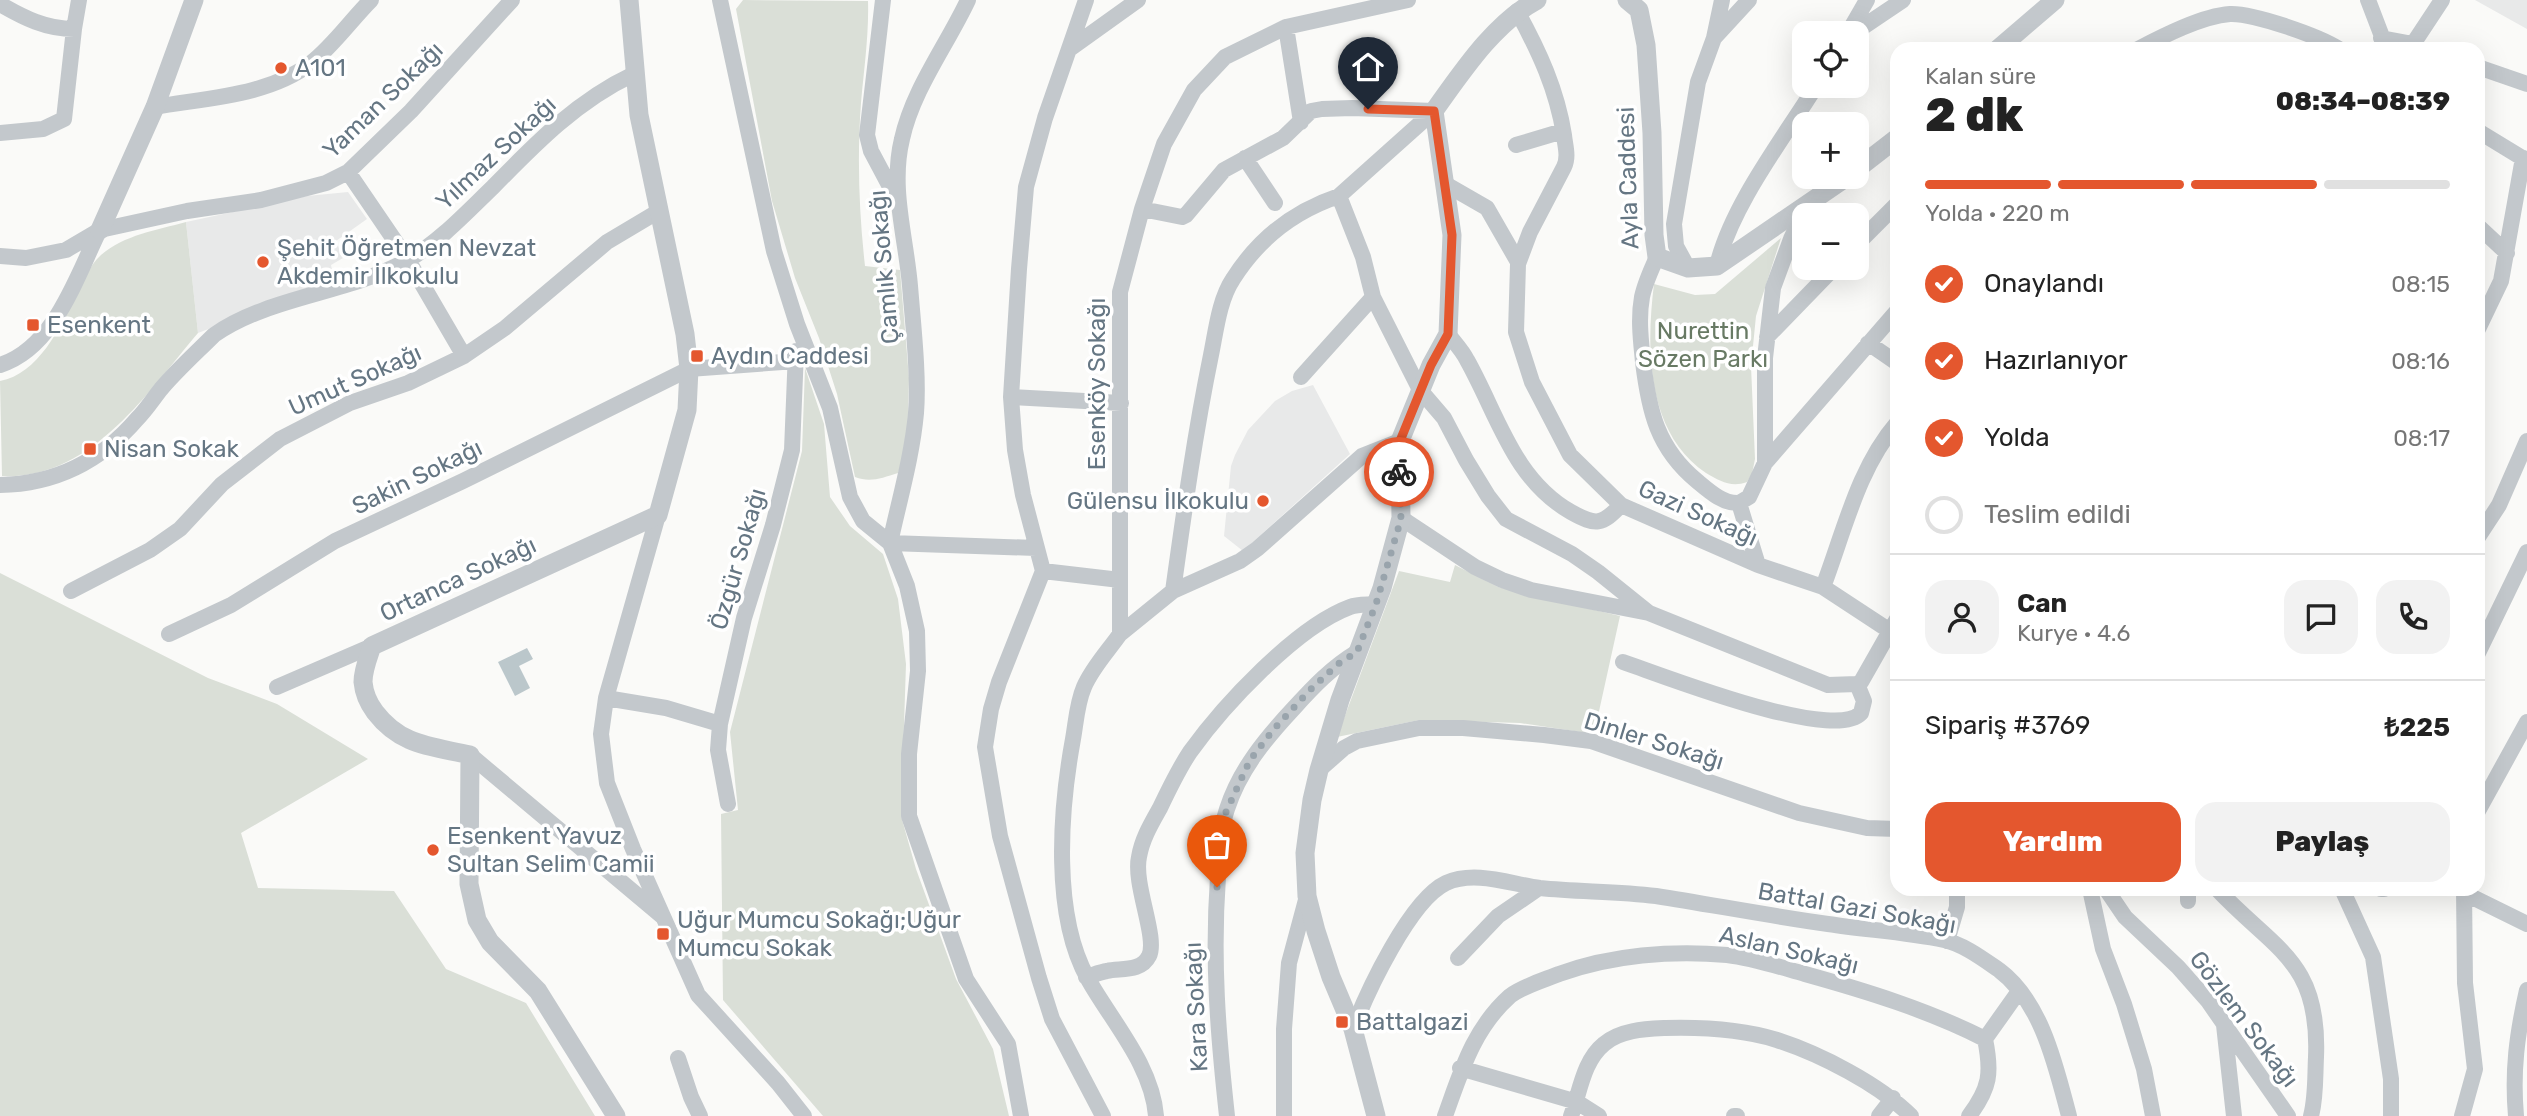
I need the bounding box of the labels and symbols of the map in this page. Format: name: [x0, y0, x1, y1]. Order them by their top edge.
street label: Yaman Sokağı: [317, 36, 449, 164]
pin: [1338, 37, 1398, 109]
place label: A101: [295, 54, 346, 82]
marker: A101: [273, 60, 289, 76]
street label: Yılmaz Sokağı: [430, 90, 562, 216]
street label: Ayla Caddesi: [1612, 106, 1644, 250]
street label: Çamlık Sokağı: [863, 189, 905, 345]
place label: Şehit Öğretmen Nevzat Akdemir İlkokulu: [277, 234, 536, 290]
marker: Şehit Öğretmen Nevzat Akdemir İlkokulu: [255, 254, 271, 270]
street label: Esenköy Sokağı: [1083, 298, 1111, 470]
place label: Esenkent: [47, 311, 151, 339]
marker: Esenkent: [25, 317, 41, 333]
park label: Nurettin Sözen Parkı: [1638, 317, 1768, 373]
street label: Umut Sokağı: [284, 338, 426, 422]
place label: Aydın Caddesi: [711, 342, 869, 370]
marker: Aydın Caddesi: [689, 348, 705, 364]
street label: Sakin Sokağı: [347, 434, 487, 520]
place label: Nisan Sokak: [104, 435, 239, 463]
courier: [1364, 437, 1434, 507]
marker: Nisan Sokak: [82, 441, 98, 457]
street label: Gazi Sokağı: [1634, 474, 1762, 552]
street label: Özgür Sokağı: [704, 485, 772, 633]
place label: Gülensu İlkokulu: [1067, 487, 1249, 515]
marker: Gülensu İlkokulu: [1255, 493, 1271, 509]
street label: Ortanca Sokağı: [375, 531, 541, 627]
street label: Dinler Sokağı: [1581, 706, 1727, 776]
pin: [1187, 815, 1247, 887]
place label: Esenkent Yavuz Sultan Selim Camii: [447, 822, 655, 878]
marker: Esenkent Yavuz Sultan Selim Camii: [425, 842, 441, 858]
street label: Battal Gazi Sokağı: [1756, 877, 1958, 939]
place label: Uğur Mumcu Sokağı;Uğur Mumcu Sokak: [677, 906, 961, 962]
street label: Aslan Sokağı: [1717, 920, 1861, 980]
marker: Uğur Mumcu Sokağı;Uğur Mumcu Sokak: [655, 926, 671, 942]
street label: Kara Sokağı: [1179, 941, 1213, 1073]
street label: Gözlem Sokağı: [2184, 946, 2304, 1092]
place label: Battalgazi: [1356, 1008, 1469, 1036]
marker: Battalgazi: [1334, 1014, 1350, 1030]

